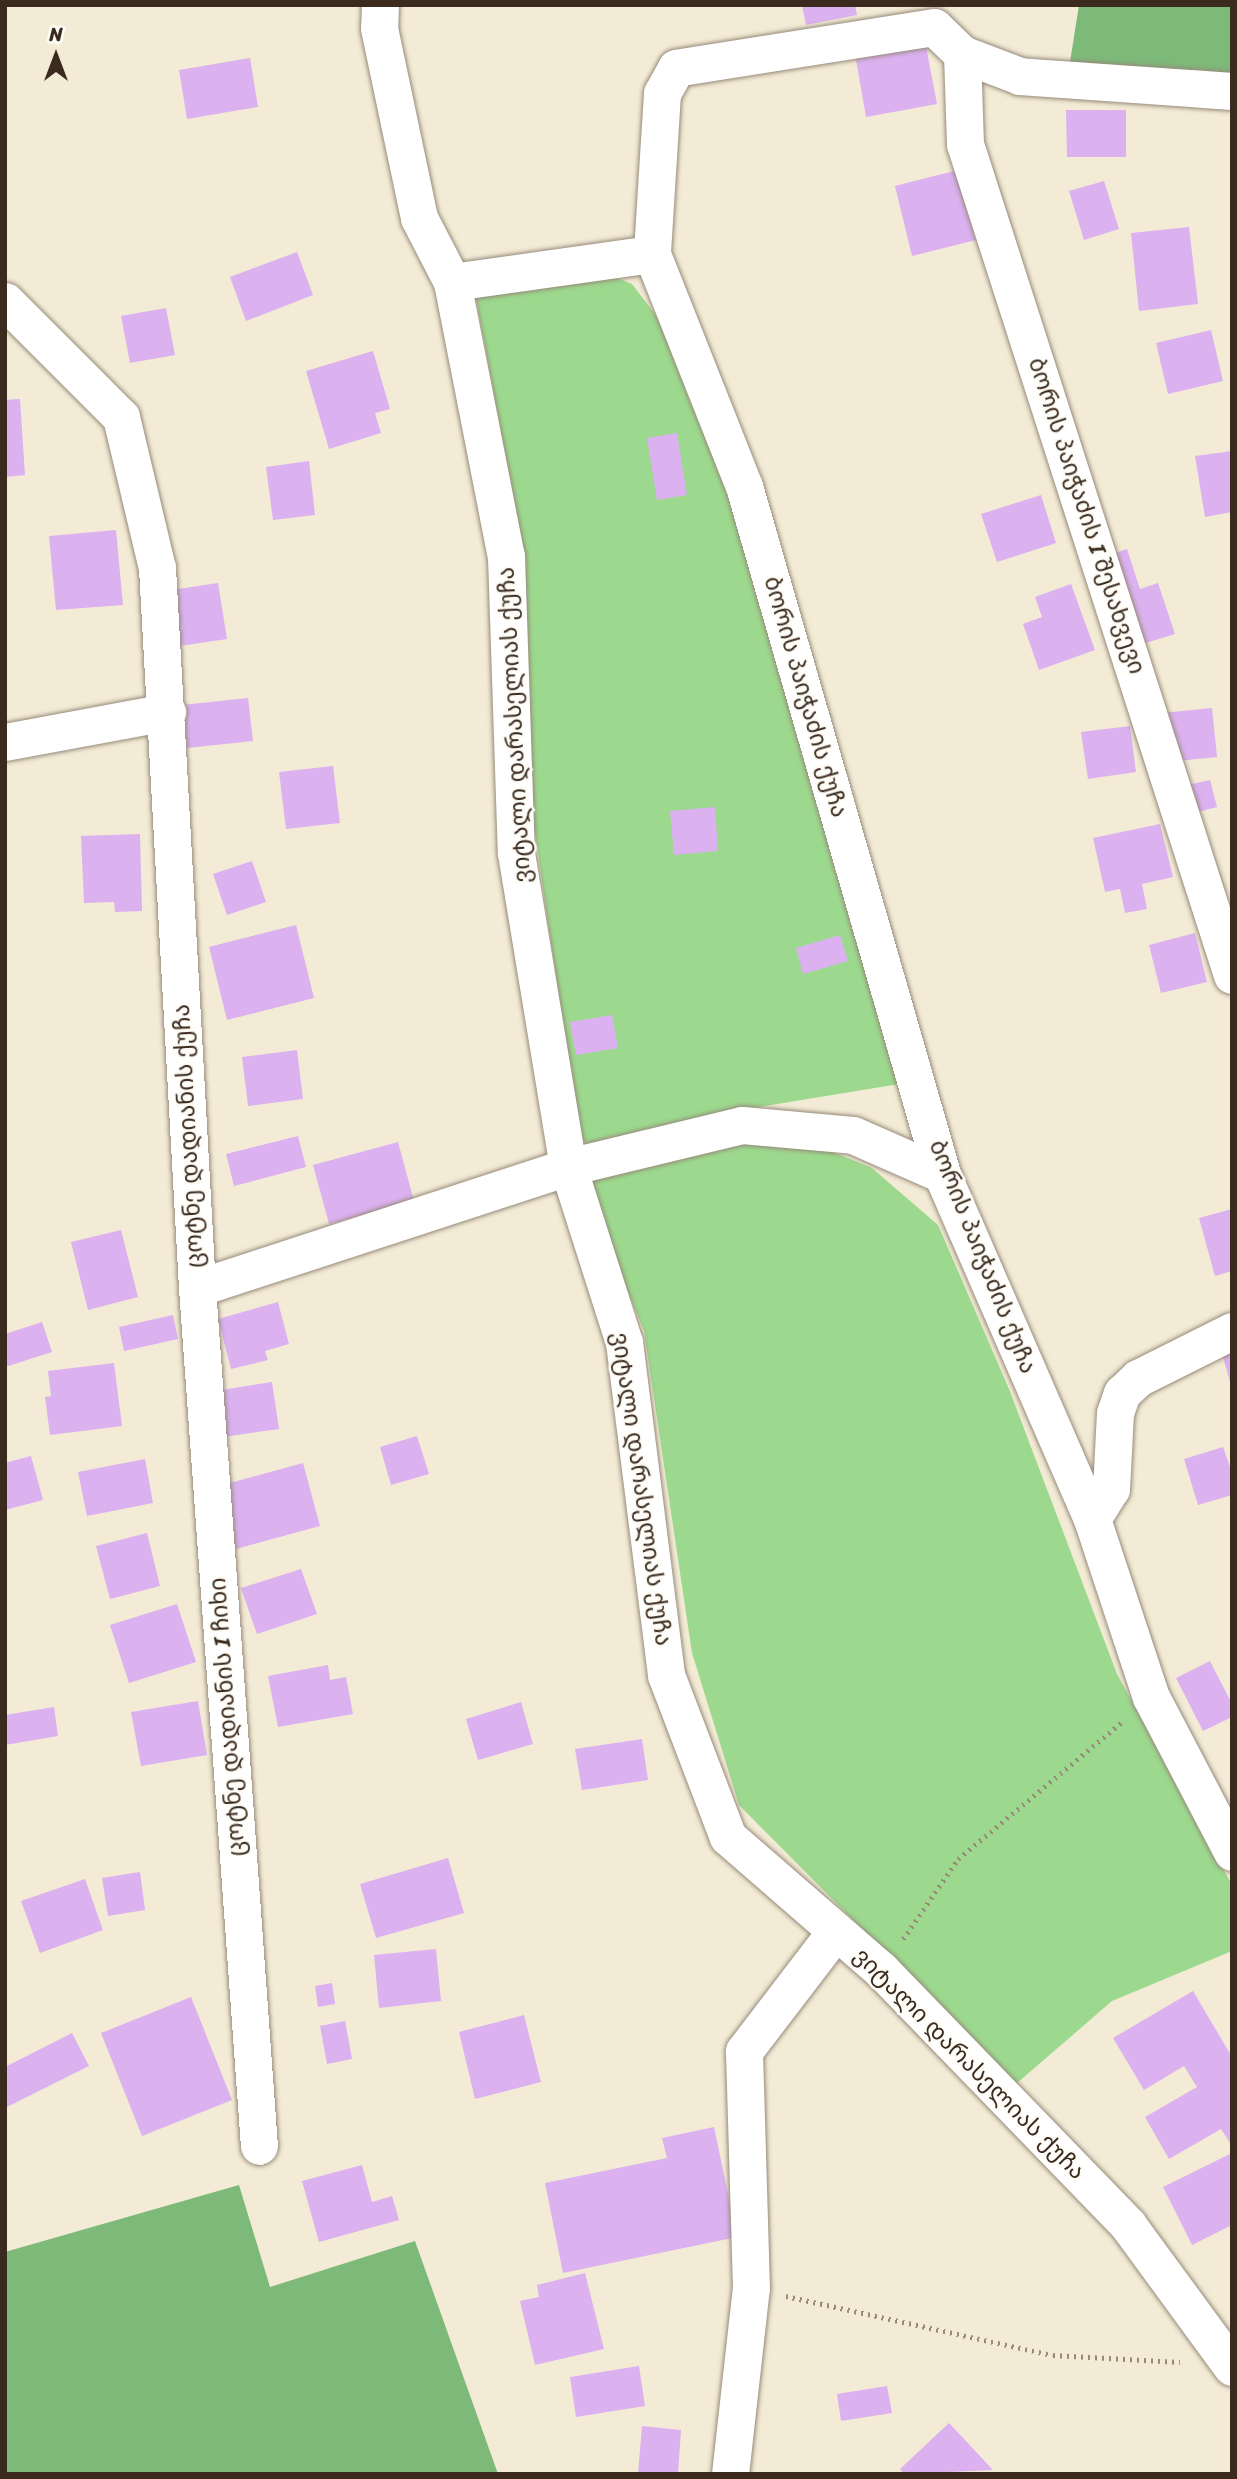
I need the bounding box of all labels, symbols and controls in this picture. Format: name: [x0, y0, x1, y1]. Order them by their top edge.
text: N: [49, 18, 63, 51]
north arrow: [21, 21, 91, 91]
street label: ბორის პაიჭაძის I შესახვევი: [1022, 354, 1150, 678]
street label: ვიტალი დარასელიას ქუჩა: [493, 566, 537, 884]
street label: ბორის პაიჭაძის ქუჩა: [757, 573, 853, 821]
street label: ცოტნე დადიანის ქუჩა: [168, 1003, 210, 1269]
street label: ბორის პაიჭაძის ქუჩა: [922, 1136, 1042, 1378]
street label: ვიტალი დარასელიას ქუჩა: [605, 1330, 677, 1648]
street label: ცოტნე დადიანის I ჩიხი: [204, 1577, 252, 1857]
street label: ვიტალი დარასელიას ქუჩა: [847, 1942, 1091, 2186]

